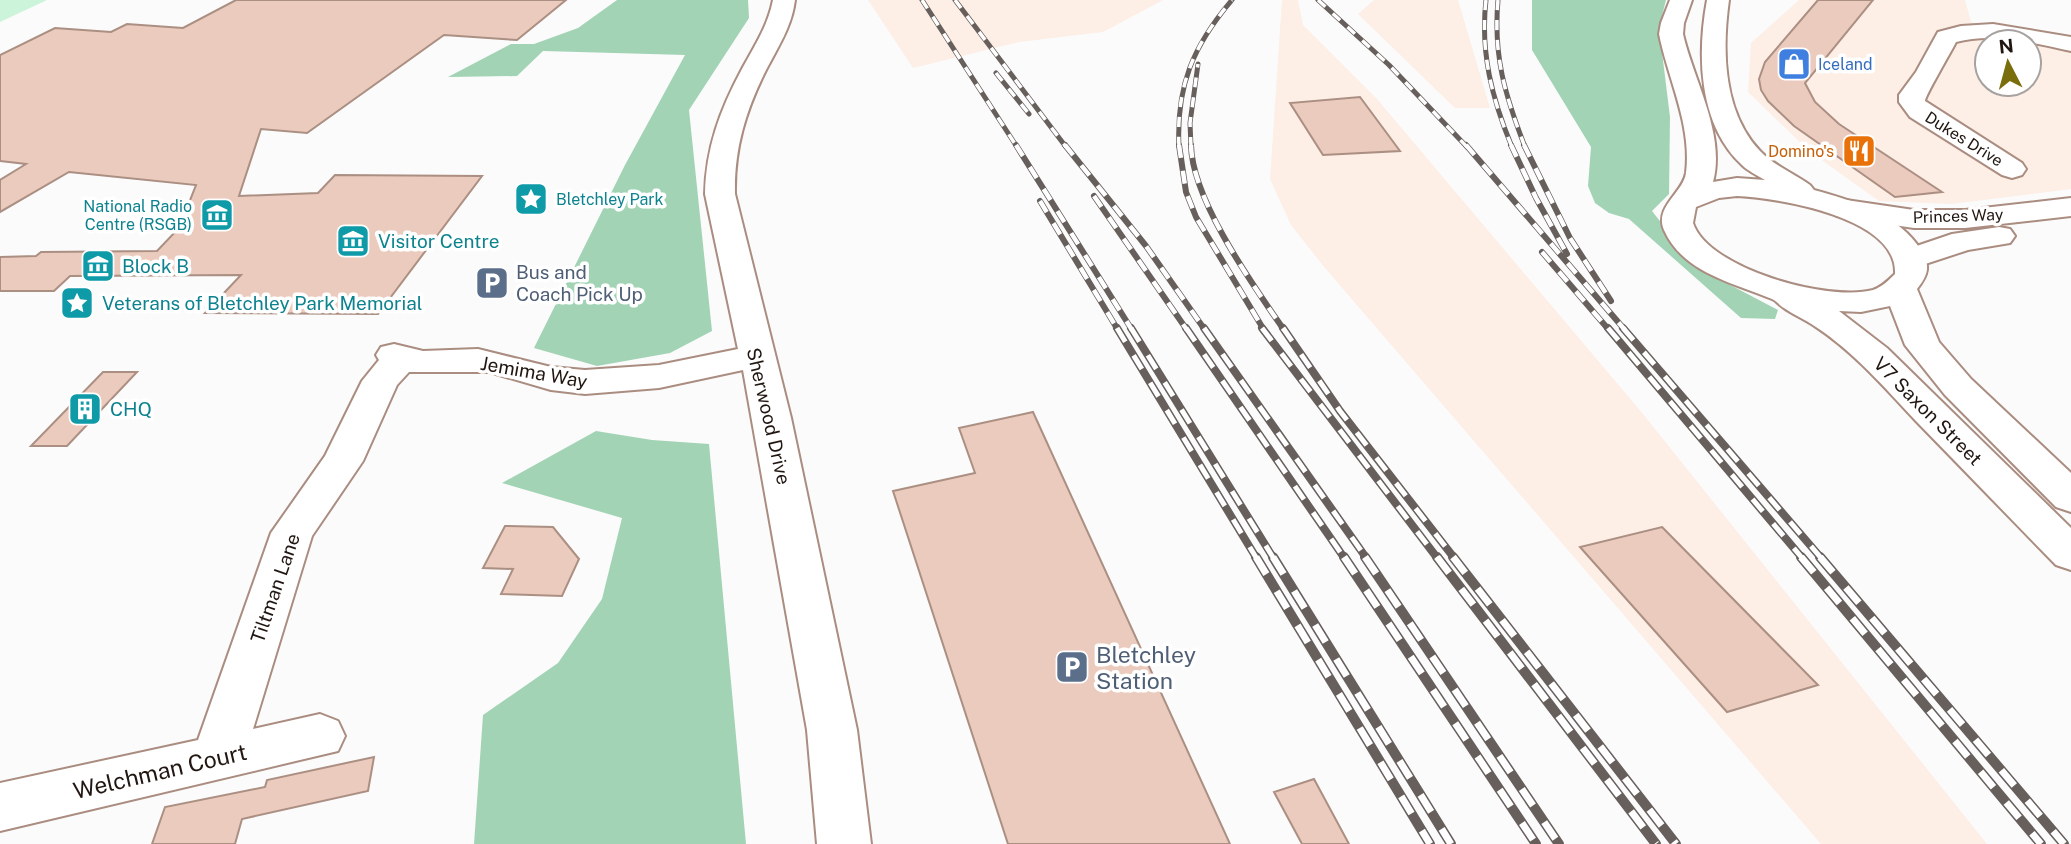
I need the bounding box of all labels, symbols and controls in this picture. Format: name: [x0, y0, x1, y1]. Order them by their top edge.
north arrow: [1973, 28, 2043, 98]
text: N: [1998, 34, 2015, 58]
shop icon: Iceland: [1775, 45, 1813, 83]
place label: Iceland: [1818, 55, 1873, 74]
street label: Dukes Drive: [1922, 108, 2006, 170]
restaurant icon: Domino's: [1840, 132, 1878, 170]
place label: Domino's: [1768, 142, 1834, 161]
place icon: Bletchley Park: [512, 180, 550, 218]
place label: Bletchley Park: [556, 190, 664, 209]
museum icon: National Radio Centre (RSGB): [198, 196, 236, 234]
place label: National Radio Centre (RSGB): [83, 197, 192, 234]
street label: Princes Way: [1912, 205, 2004, 227]
museum icon: Visitor Centre: [334, 222, 372, 260]
place label: Visitor Centre: [378, 230, 500, 252]
museum icon: Block B: [79, 247, 117, 285]
place label: Block B: [122, 255, 189, 277]
place label: Bus and Coach Pick Up: [516, 261, 643, 305]
parking icon: Bus and Coach Pick Up: [473, 264, 511, 302]
place icon: Veterans of Bletchley Park Memorial: [58, 284, 96, 322]
place label: Veterans of Bletchley Park Memorial: [102, 292, 422, 314]
street label: Sherwood Drive: [743, 345, 795, 487]
street label: Jemima Way: [479, 352, 589, 392]
street label: V7 Saxon Street: [1869, 352, 1987, 470]
building icon: CHQ: [66, 390, 104, 428]
place label: CHQ: [110, 398, 152, 420]
street label: Tiltman Lane: [246, 531, 304, 645]
place label: Bletchley Station: [1096, 641, 1196, 694]
parking icon: Bletchley Station: [1053, 648, 1091, 686]
street label: Welchman Court: [71, 738, 249, 804]

